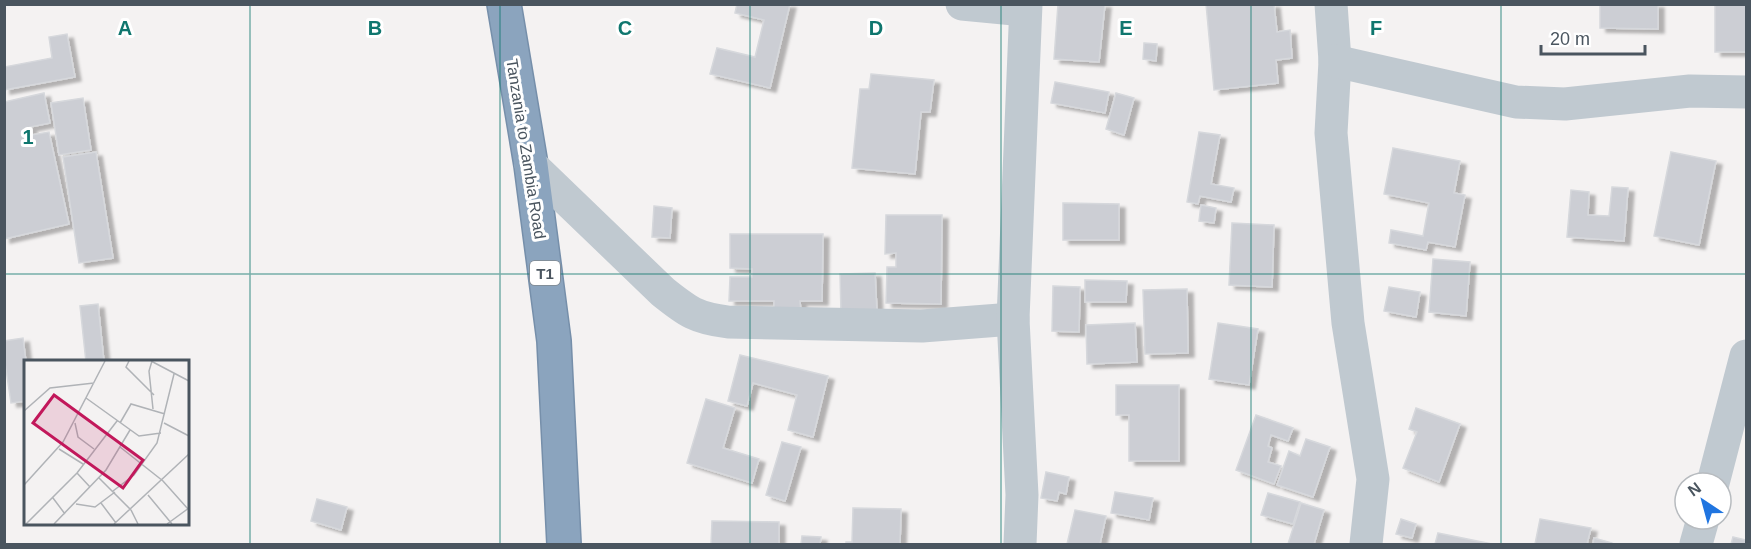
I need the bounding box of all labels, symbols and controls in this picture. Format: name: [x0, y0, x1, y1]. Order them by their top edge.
text: A: [118, 17, 132, 39]
text: B: [368, 17, 382, 39]
text: C: [618, 17, 632, 39]
text: D: [869, 17, 883, 39]
text: E: [1119, 17, 1133, 39]
text: F: [1370, 17, 1382, 39]
scale bar: [1541, 18, 1644, 56]
text: 20 m: [1550, 29, 1590, 49]
street label: Tanzania to Zambia Road: [503, 58, 549, 240]
text: 1: [22, 126, 34, 148]
road number: T1: [530, 261, 560, 285]
inset map: [24, 360, 189, 525]
north arrow: [1673, 471, 1733, 531]
text: N: [1685, 479, 1704, 500]

